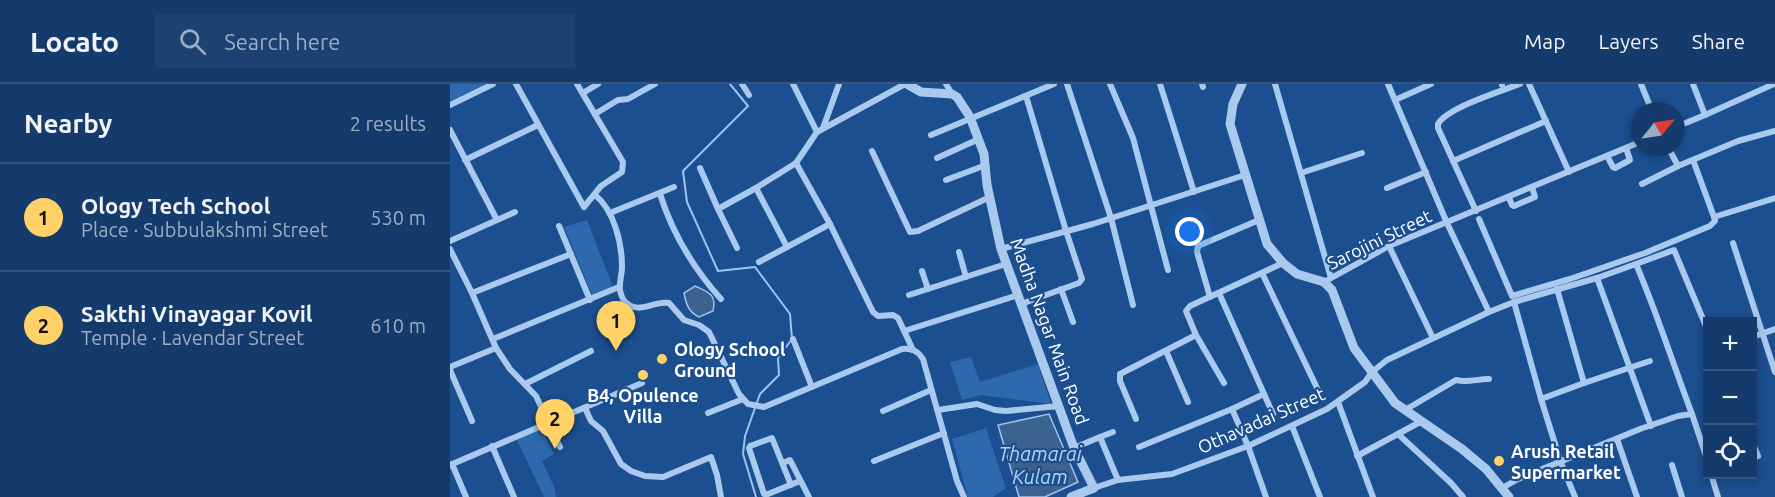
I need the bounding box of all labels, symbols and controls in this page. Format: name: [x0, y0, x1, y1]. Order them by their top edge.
search box: [155, 14, 575, 68]
icon: search: [176, 25, 209, 58]
text: Locato: [30, 26, 119, 57]
text: Search here: [224, 29, 340, 54]
text: Map: [1524, 29, 1565, 53]
text: Layers: [1598, 29, 1659, 53]
text: Share: [1692, 29, 1745, 53]
north arrow: [1631, 102, 1685, 156]
text: Nearby: [24, 109, 112, 138]
text: 2 results: [350, 112, 426, 135]
text: Ology Tech School: [81, 193, 270, 218]
street label: Sarojini Street: [1323, 205, 1435, 273]
text: 1: [38, 206, 49, 229]
text: 530 m: [370, 206, 426, 229]
your location: [1175, 217, 1204, 246]
text: Place · Subbulakshmi Street: [81, 218, 328, 241]
street label: Madha Nagar Main Road: [1007, 235, 1093, 427]
text: Sakthi Vinayagar Kovil: [81, 301, 312, 326]
pin: 1: [596, 302, 636, 351]
text: 2: [38, 314, 49, 337]
text: 610 m: [370, 314, 426, 337]
map controls: [1703, 317, 1757, 479]
button: +: [1703, 317, 1757, 371]
text: Temple · Lavendar Street: [81, 326, 304, 349]
place label: Ology School Ground: [674, 339, 786, 380]
marker: Ology School Ground: [655, 352, 669, 366]
marker: B4, Opulence Villa: [636, 368, 650, 382]
button: −: [1703, 371, 1757, 425]
street label: Othavadai Street: [1194, 383, 1328, 457]
place label: B4, Opulence Villa: [587, 385, 699, 426]
pin: 2: [536, 400, 574, 449]
button: locate: [1703, 425, 1757, 479]
place label: Arush Retail Supermarket: [1511, 441, 1621, 482]
water label: Thamarai Kulam: [998, 442, 1083, 488]
marker: Arush Retail Supermarket: [1492, 454, 1506, 468]

